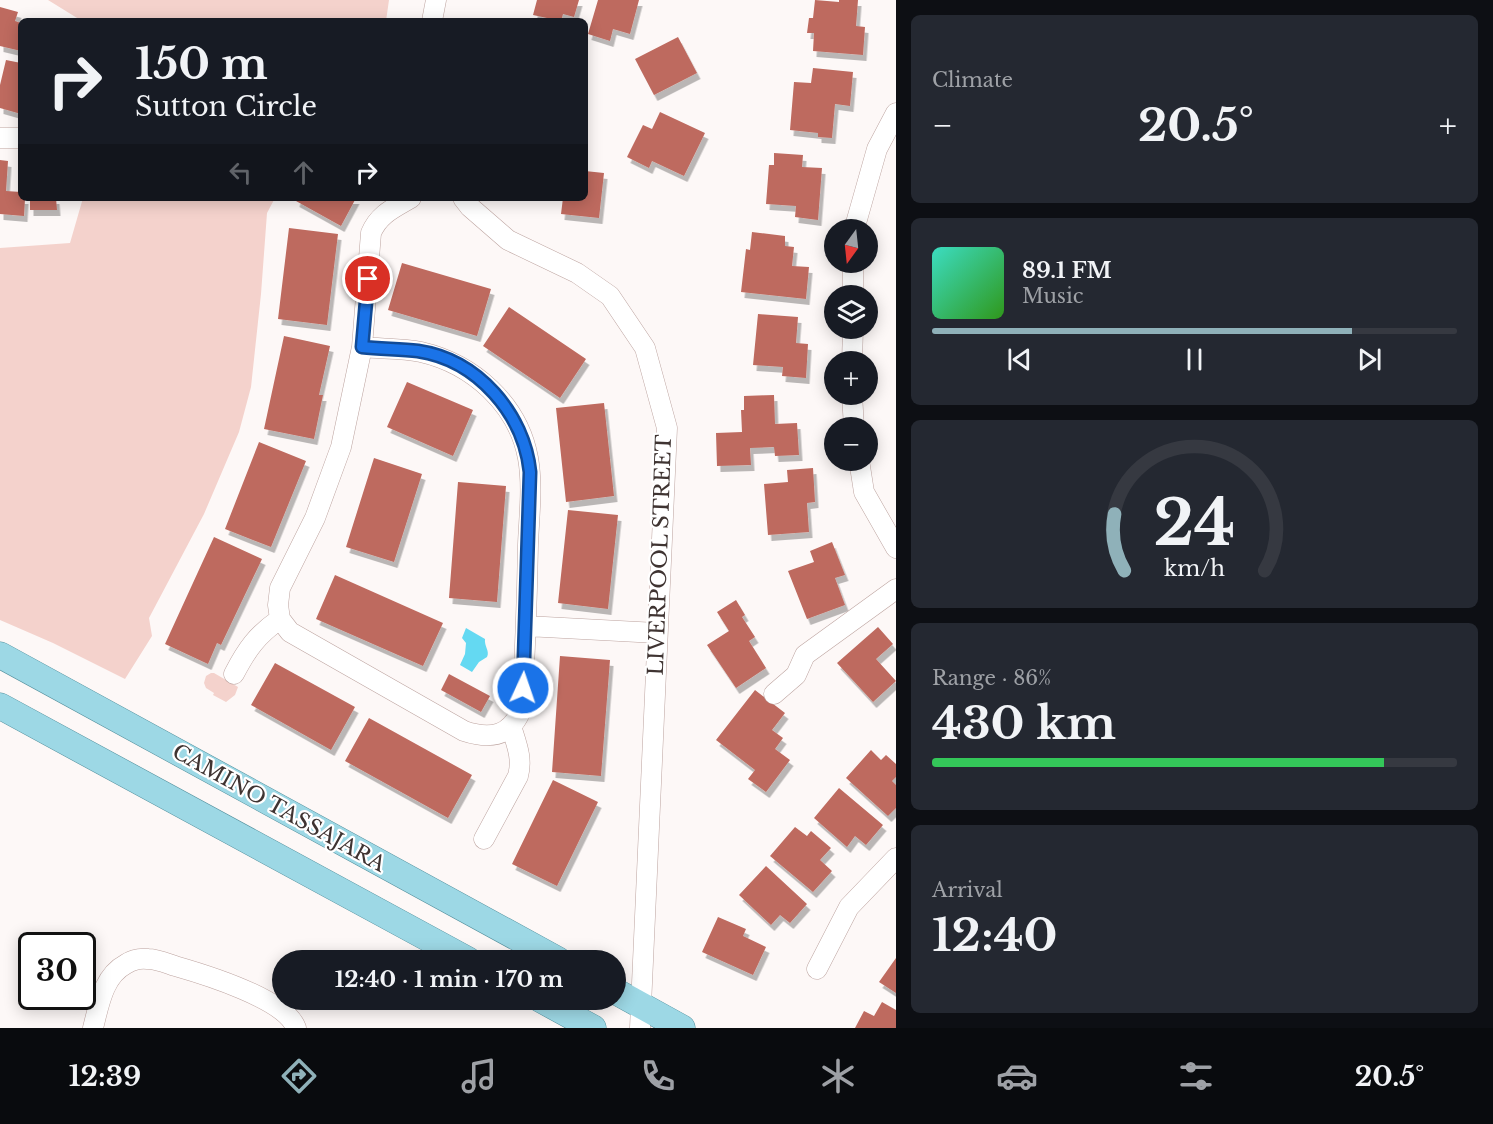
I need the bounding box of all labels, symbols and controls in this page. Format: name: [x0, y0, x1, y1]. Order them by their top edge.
text: 150 m: [135, 38, 268, 90]
icon: right: [36, 42, 114, 120]
text: Climate: [932, 68, 1013, 92]
text: Sutton Circle: [135, 90, 317, 123]
text: 20.5°: [1138, 97, 1254, 153]
text: −: [932, 105, 953, 146]
text: +: [1439, 105, 1457, 146]
icon: left: [224, 156, 257, 189]
icon: ahead: [287, 156, 320, 189]
icon: right: [350, 156, 383, 189]
north arrow: [824, 219, 878, 273]
map controls: [824, 219, 878, 471]
pin: [342, 253, 393, 304]
text: 89.1 FM: [1022, 257, 1112, 284]
icon: arrive: [351, 262, 384, 295]
text: Music: [1022, 284, 1083, 308]
button: layers: [824, 285, 878, 339]
icon: previous: [1003, 343, 1036, 376]
icon: pause: [1178, 343, 1211, 376]
icon: next: [1353, 343, 1386, 376]
button: +: [824, 351, 878, 405]
button: −: [824, 417, 878, 471]
street label: LIVERPOOL STREET: [643, 434, 677, 676]
text: 24: [1153, 484, 1236, 562]
text: km/h: [1164, 555, 1225, 582]
position arrow: [491, 656, 555, 720]
text: Range · 86%: [932, 666, 1052, 690]
text: 430 km: [932, 695, 1116, 751]
street label: CAMINO TASSAJARA: [168, 738, 391, 878]
text: Arrival: [932, 878, 1003, 902]
text: 12:40: [932, 907, 1058, 963]
speed limit sign: 30: [18, 932, 96, 1010]
text: 12:40 · 1 min · 170 m: [335, 966, 563, 993]
icon: directions: [278, 1055, 320, 1097]
icon: music: [458, 1055, 500, 1097]
icon: phone: [637, 1055, 679, 1097]
icon: climate: [817, 1055, 859, 1097]
icon: car: [996, 1055, 1038, 1097]
icon: filters: [1175, 1055, 1217, 1097]
text: 12:39: [69, 1060, 141, 1093]
text: 20.5°: [1355, 1060, 1424, 1093]

